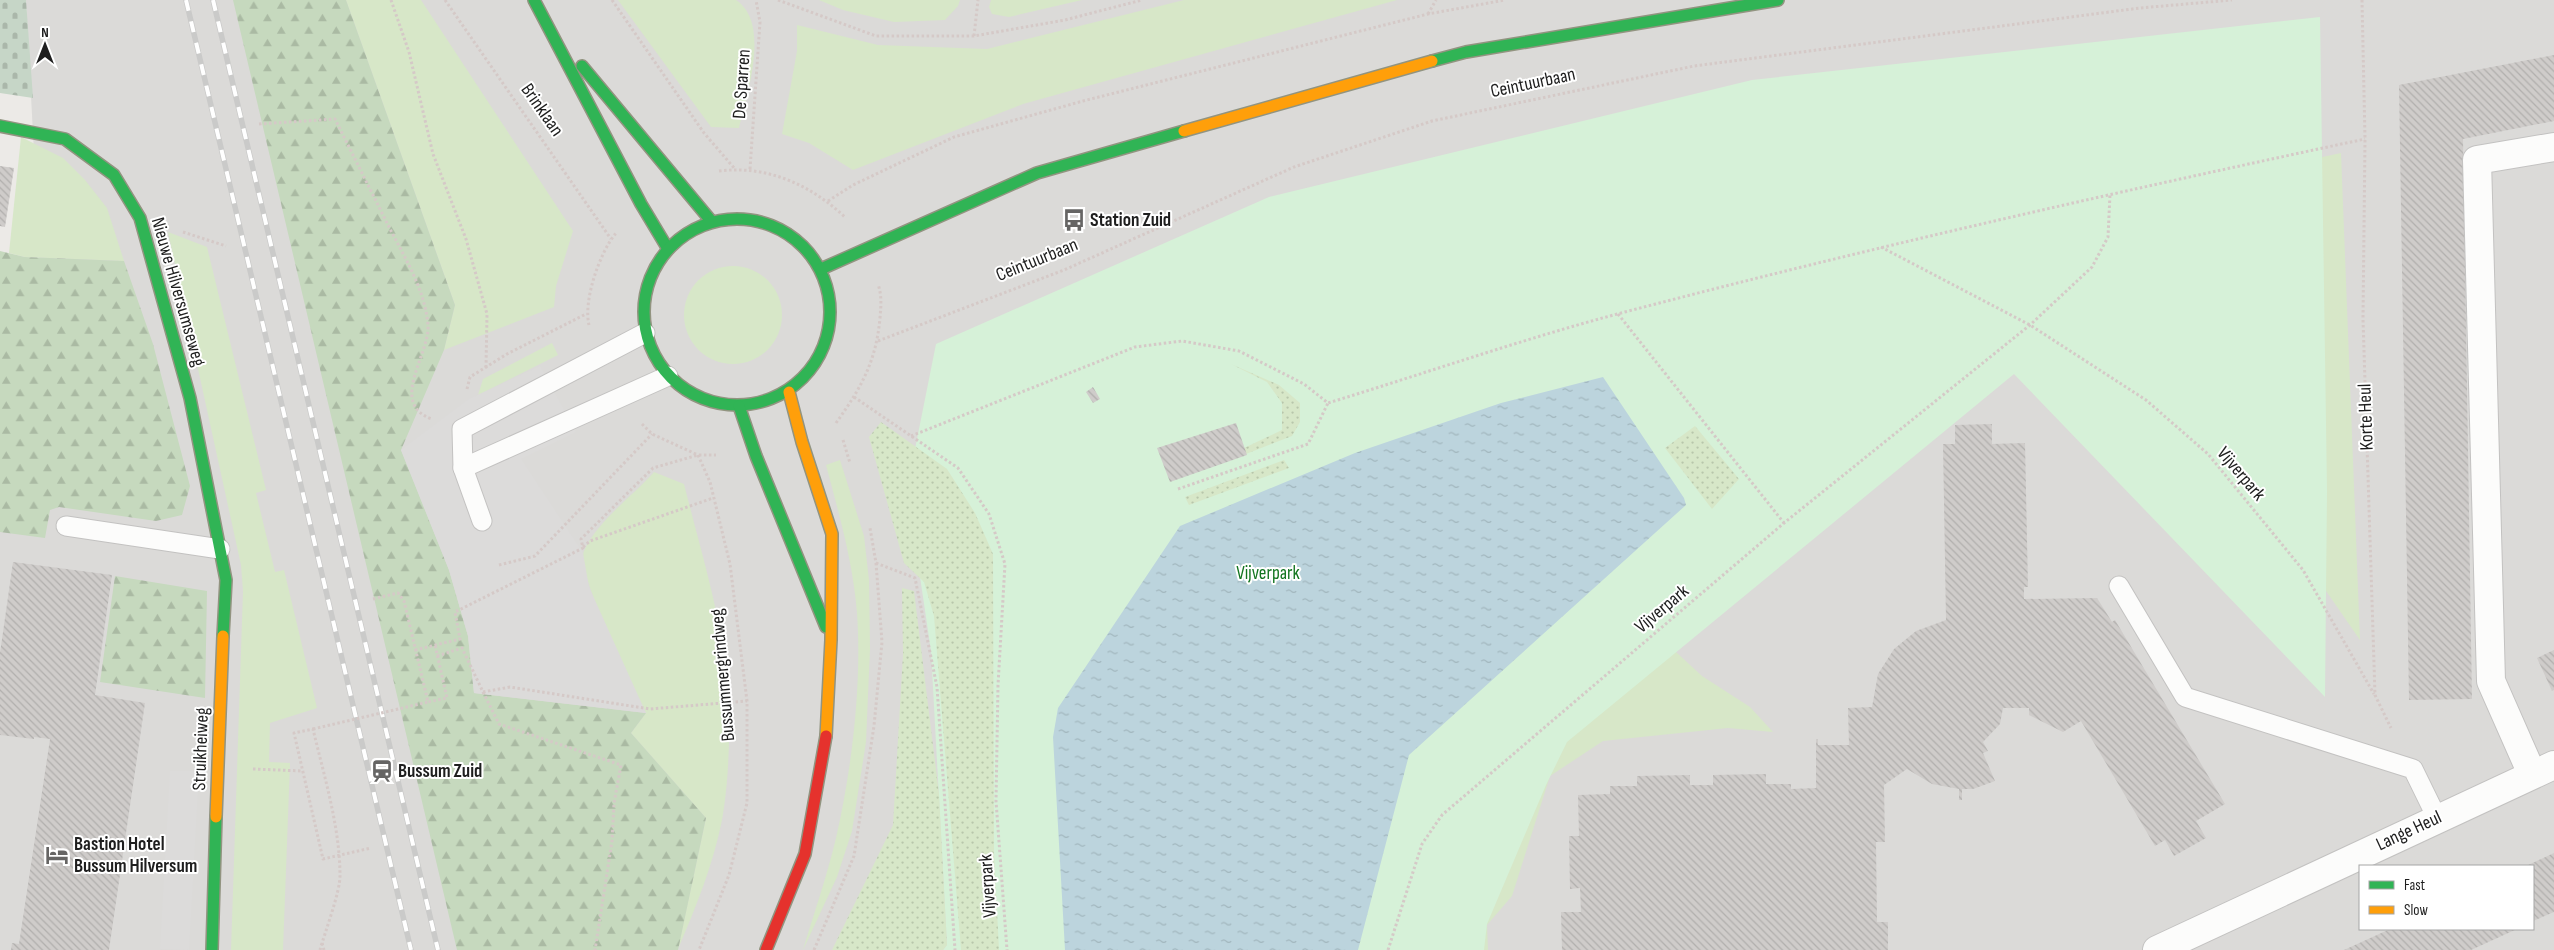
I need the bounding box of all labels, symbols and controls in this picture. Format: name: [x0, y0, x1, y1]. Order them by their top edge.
north arrow: [20, 20, 70, 70]
text: N: [41, 24, 49, 41]
street label: De Sparren: [728, 48, 756, 120]
street label: Ceintuurbaan: [1488, 63, 1578, 103]
street label: Brinklaan: [516, 79, 568, 141]
bus stop icon: Station Zuid: [1061, 207, 1087, 233]
place label: Station Zuid: [1090, 209, 1171, 232]
street label: Nieuwe Hilversumseweg: [146, 215, 210, 370]
street label: Ceintuurbaan: [993, 233, 1081, 287]
street label: Korte Heul: [2353, 383, 2379, 451]
street label: Vijverpark: [2212, 442, 2271, 506]
park label: Vijverpark: [1236, 562, 1301, 585]
street label: Vijverpark: [1630, 579, 1694, 638]
street label: Bussummergrindweg: [706, 607, 740, 742]
street label: Struikheiweg: [188, 707, 214, 791]
station icon: Bussum Zuid: [369, 758, 395, 784]
place label: Bussum Zuid: [398, 760, 482, 783]
street label: Lange Heul: [2373, 806, 2445, 856]
place label: Bastion Hotel Bussum Hilversum: [74, 833, 197, 878]
hotel icon: Bastion Hotel Bussum Hilversum: [44, 842, 70, 868]
street label: Vijverpark: [974, 853, 1002, 919]
legend: [2359, 865, 2534, 930]
text: Fast: [2404, 876, 2426, 895]
text: Slow: [2404, 901, 2428, 920]

